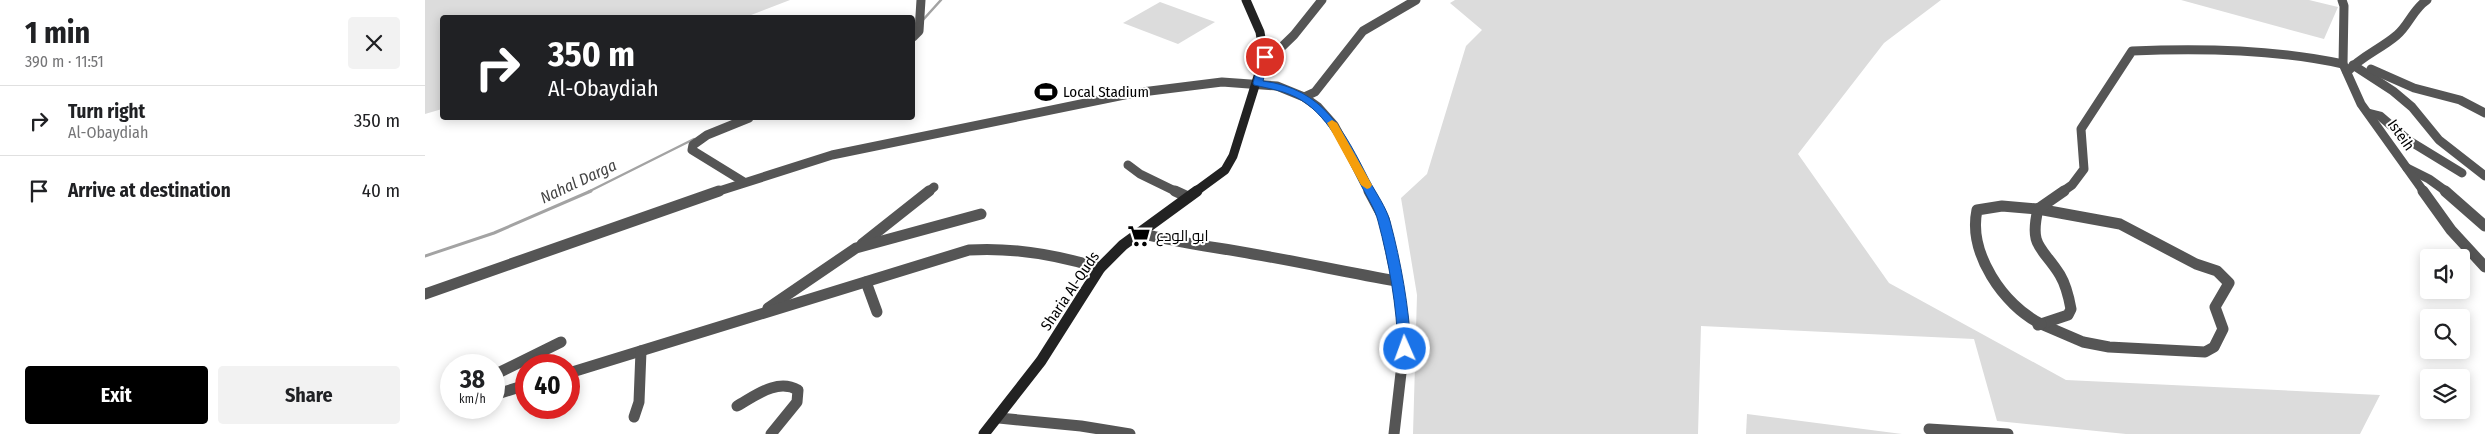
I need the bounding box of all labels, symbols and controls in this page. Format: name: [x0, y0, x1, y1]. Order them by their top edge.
text: 1 min: [25, 15, 90, 51]
button: close: [348, 17, 400, 69]
text: 350 m: [548, 33, 635, 75]
icon: right: [465, 35, 530, 100]
pin: [1244, 36, 1286, 78]
icon: arrive: [1251, 43, 1279, 71]
text: 390 m · 11:51: [25, 52, 104, 71]
text: Al-Obaydiah: [548, 75, 658, 102]
sports icon: Local Stadium: [1033, 79, 1059, 105]
place label: Local Stadium: [1063, 83, 1149, 101]
text: Turn right: [68, 100, 145, 123]
icon: right: [25, 107, 53, 135]
text: 350 m: [354, 109, 400, 132]
street label: Isteih: [2384, 116, 2418, 154]
text: Al-Obaydiah: [68, 123, 148, 142]
water label: Nahal Darga: [537, 156, 619, 207]
icon: arrive: [25, 177, 53, 205]
text: Arrive at destination: [68, 179, 231, 202]
text: 40 m: [362, 179, 400, 202]
supermarket icon: ابو الودع: [1126, 223, 1152, 249]
place label: ابو الودع: [1156, 227, 1209, 247]
street label: Sharia Al-Quds: [1037, 248, 1103, 334]
map controls: [2420, 249, 2470, 419]
button: sound: [2420, 249, 2470, 299]
button: search: [2420, 309, 2470, 359]
position arrow: [1378, 322, 1430, 374]
speed limit sign: 40: [515, 354, 580, 419]
text: 38: [460, 365, 485, 395]
button: Exit: [25, 366, 208, 424]
button: Share: [218, 366, 400, 424]
button: layers: [2420, 369, 2470, 419]
text: km/h: [459, 392, 486, 406]

